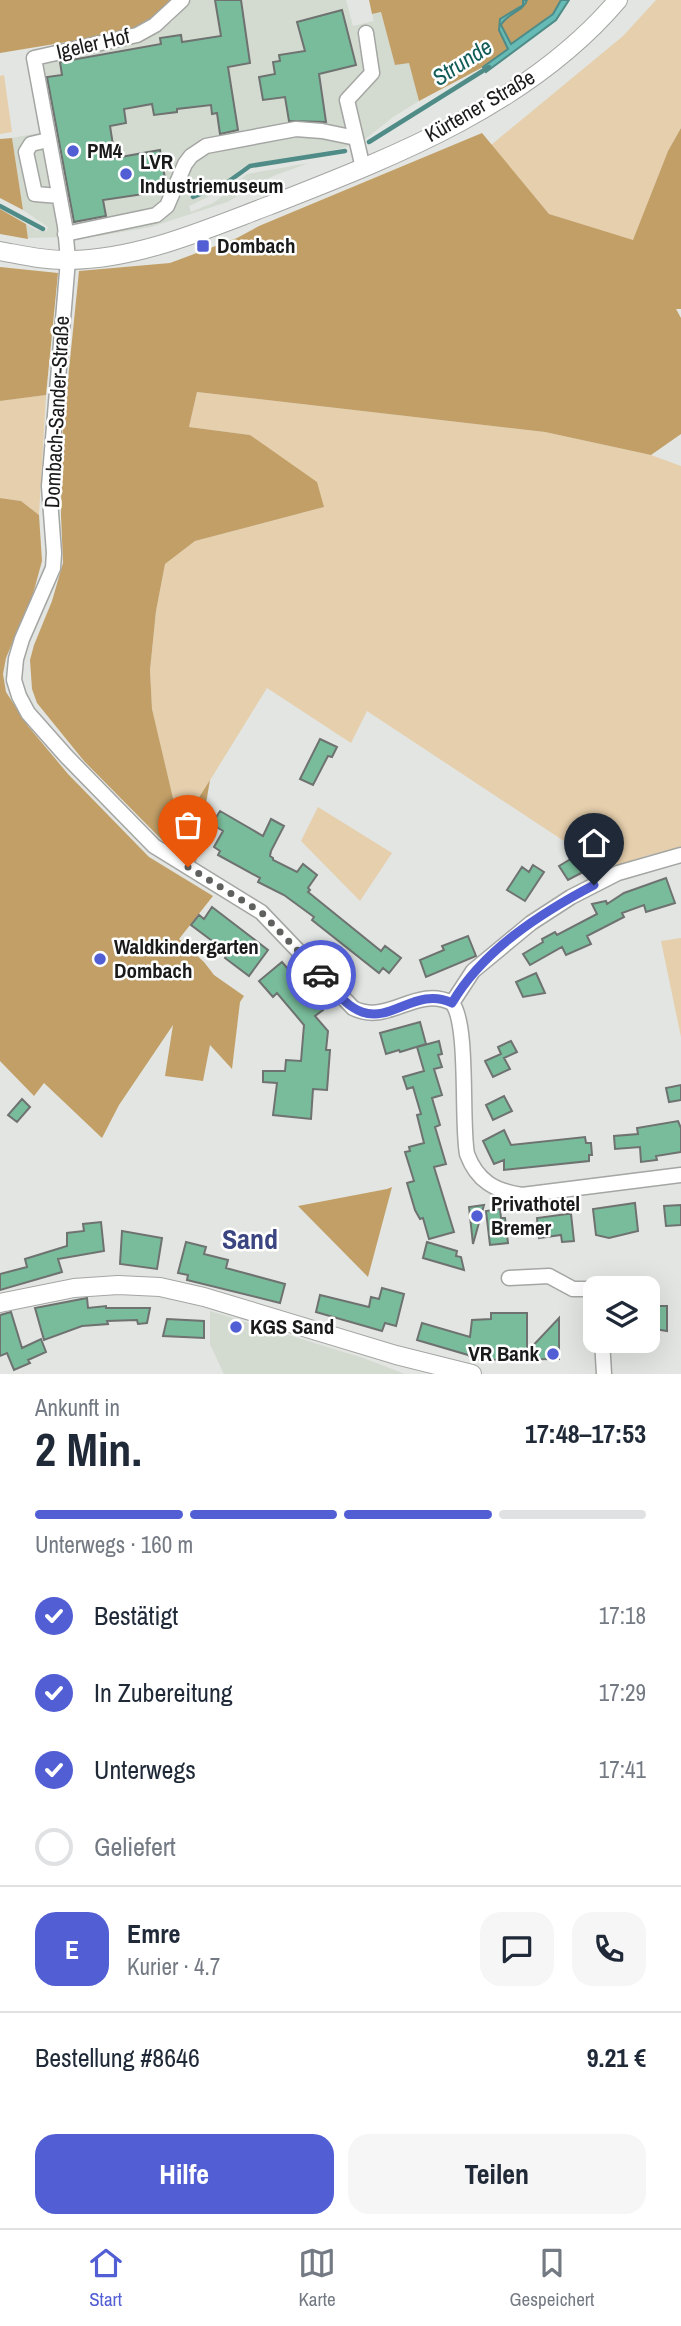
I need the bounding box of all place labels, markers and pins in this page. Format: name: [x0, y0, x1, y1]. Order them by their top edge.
place label: PM4: [87, 136, 123, 165]
marker: PM4: [65, 143, 81, 159]
place label: LVR Industriemuseum: [140, 147, 284, 200]
marker: LVR Industriemuseum: [118, 166, 134, 182]
place label: Dombach: [217, 231, 295, 260]
marker: Dombach: [195, 238, 211, 254]
pin: [158, 795, 218, 867]
pin: [564, 813, 624, 885]
place label: Waldkindergarten Dombach: [114, 932, 259, 985]
marker: Waldkindergarten Dombach: [92, 951, 108, 967]
place label: Privathotel Bremer: [491, 1189, 580, 1242]
marker: Privathotel Bremer: [469, 1208, 485, 1224]
place label: KGS Sand: [250, 1312, 334, 1341]
marker: KGS Sand: [228, 1319, 244, 1335]
place label: VR Bank: [468, 1339, 539, 1368]
marker: VR Bank: [545, 1346, 561, 1362]

